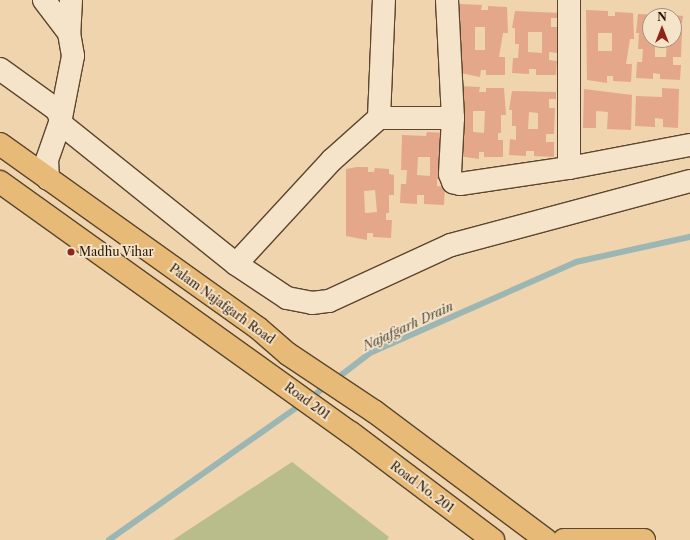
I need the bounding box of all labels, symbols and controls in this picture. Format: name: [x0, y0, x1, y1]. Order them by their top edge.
north arrow: [642, 8, 682, 48]
text: N: [657, 10, 667, 24]
place label: Madhu Vihar: [79, 245, 154, 259]
marker: Madhu Vihar: [66, 247, 76, 257]
street label: Palam Najafgarh Road: [167, 261, 277, 347]
water label: Najafgarh Drain: [360, 298, 456, 354]
street label: Road 201: [282, 380, 332, 422]
street label: Road No. 201: [387, 458, 457, 516]

